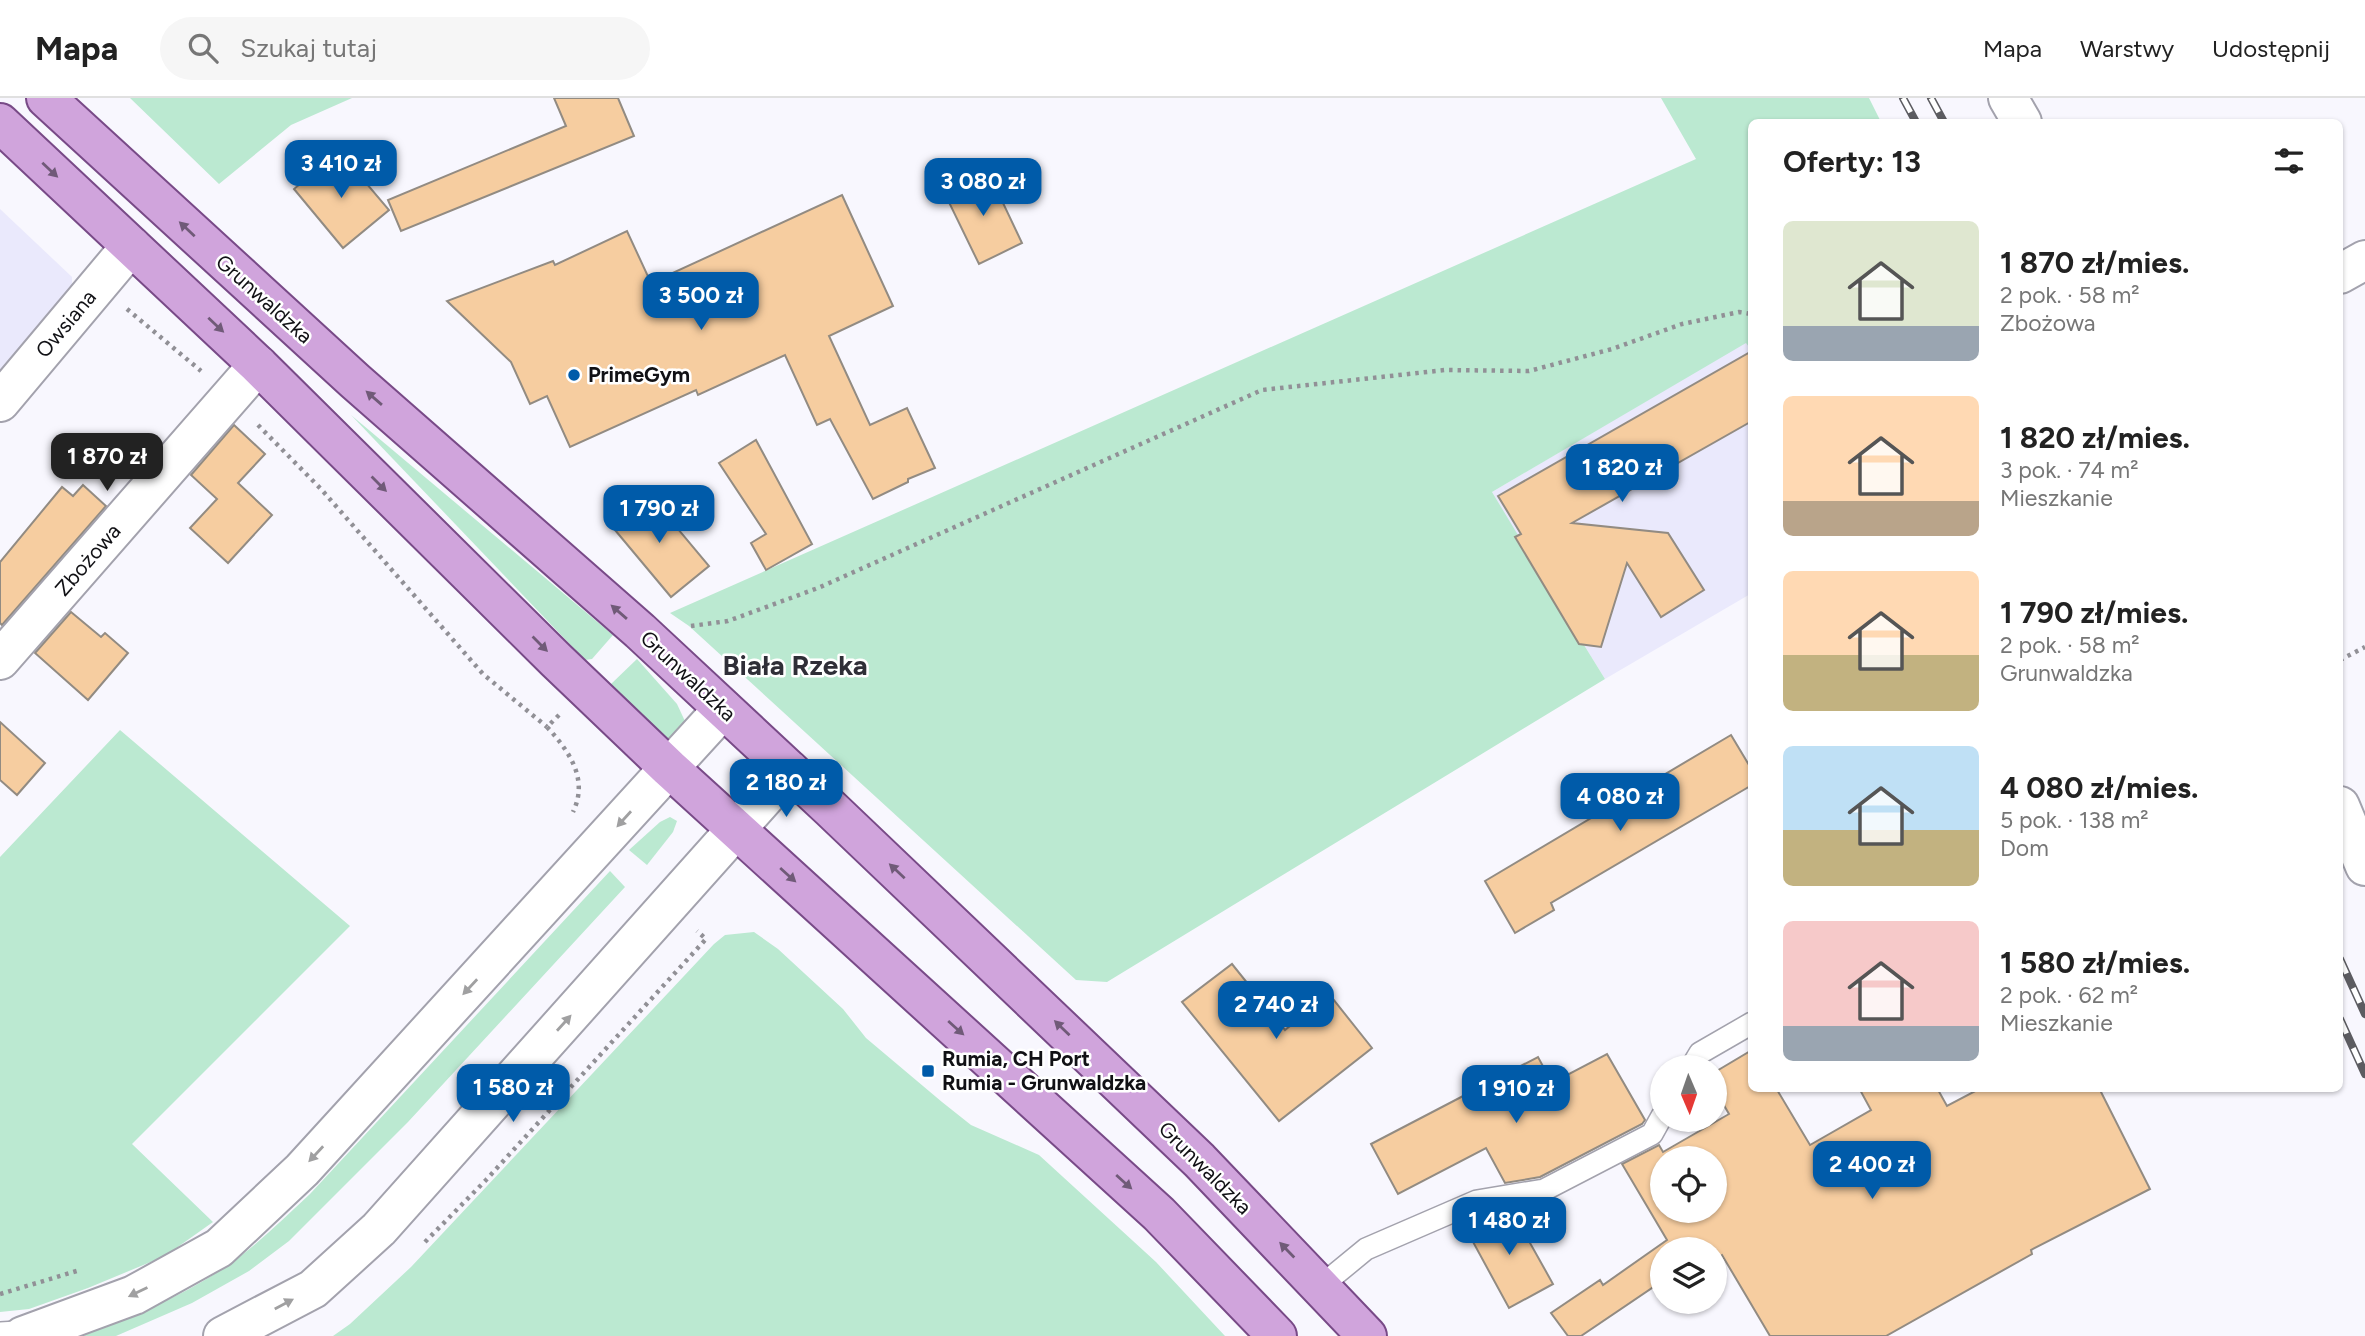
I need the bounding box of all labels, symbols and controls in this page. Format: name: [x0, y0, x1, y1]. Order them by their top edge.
search box: [160, 17, 650, 80]
text: Mapa: [35, 29, 118, 68]
icon: search: [184, 29, 222, 67]
text: Szukaj tutaj: [240, 32, 377, 64]
text: Mapa: [1983, 34, 2042, 63]
text: Warstwy: [2080, 34, 2174, 63]
text: Udostępnij: [2212, 34, 2330, 63]
pin: 3 410 zł: [269, 140, 413, 200]
icon: filters: [2270, 142, 2308, 180]
text: Oferty: 13: [1783, 143, 1921, 180]
text: 3 410 zł: [301, 149, 381, 177]
pin: 3 080 zł: [911, 158, 1055, 218]
one-way arrow: [41, 161, 58, 177]
text: 3 080 zł: [940, 167, 1026, 195]
one-way arrow: [179, 221, 196, 237]
text: 1 870 zł/mies.: [2000, 244, 2189, 281]
street label: Grunwaldzka: [211, 249, 318, 348]
icon: home: [1839, 249, 1923, 333]
pin: 3 500 zł: [629, 272, 773, 332]
text: 3 500 zł: [659, 281, 743, 309]
text: 2 pok. · 58 m²: [2000, 281, 2140, 309]
street label: Owsiana: [30, 285, 101, 363]
text: Zbożowa: [2000, 309, 2095, 337]
one-way arrow: [207, 317, 224, 333]
place label: PrimeGym: [588, 362, 690, 387]
marker: PrimeGym: [566, 367, 582, 383]
one-way arrow: [365, 390, 383, 406]
text: 1 820 zł/mies.: [2000, 419, 2190, 456]
icon: home: [1839, 424, 1923, 508]
pin: 1 870 zł: [35, 434, 179, 493]
text: 1 870 zł: [67, 442, 147, 470]
pin: 1 820 zł: [1550, 444, 1694, 504]
text: 1 820 zł: [1582, 453, 1662, 481]
text: 3 pok. · 74 m²: [2000, 456, 2138, 484]
one-way arrow: [370, 476, 387, 493]
text: Mieszkanie: [2000, 484, 2113, 512]
pin: 1 790 zł: [587, 486, 731, 545]
text: 1 790 zł: [619, 494, 699, 522]
street label: Zbożowa: [50, 519, 126, 601]
text: 1 790 zł/mies.: [2000, 594, 2188, 631]
icon: home: [1839, 599, 1923, 683]
one-way arrow: [611, 605, 628, 621]
street label: Grunwaldzka: [636, 625, 741, 726]
text: 2 pok. · 58 m²: [2000, 631, 2140, 659]
one-way arrow: [531, 636, 548, 652]
district label: Biała Rzeka: [722, 648, 868, 682]
text: Grunwaldzka: [2000, 659, 2133, 687]
pin: 2 180 zł: [714, 760, 858, 819]
text: 2 180 zł: [746, 768, 826, 796]
text: 4 080 zł/mies.: [2000, 769, 2198, 806]
pin: 4 080 zł: [1548, 774, 1692, 833]
icon: home: [1839, 774, 1923, 858]
text: 4 080 zł: [1577, 782, 1663, 810]
text: 5 pok. · 138 m²: [2000, 806, 2149, 834]
one-way arrow: [616, 810, 632, 828]
text: Dom: [2000, 834, 2049, 862]
one-way arrow: [889, 864, 906, 880]
one-way arrow: [779, 867, 797, 883]
text: 1 580 zł/mies.: [2000, 944, 2190, 981]
icon: home: [1839, 949, 1923, 1033]
one-way arrow: [462, 978, 478, 996]
text: 2 pok. · 62 m²: [2000, 981, 2138, 1009]
pin: 2 740 zł: [1204, 982, 1348, 1041]
text: 2 740 zł: [1234, 990, 1318, 1018]
text: Mieszkanie: [2000, 1009, 2113, 1037]
one-way arrow: [556, 1014, 572, 1032]
one-way arrow: [947, 1020, 965, 1036]
one-way arrow: [1054, 1020, 1071, 1036]
place label: Rumia, CH Port Rumia - Grunwaldzka: [942, 1046, 1146, 1095]
north arrow: [1650, 1055, 1727, 1132]
map controls: [1650, 1055, 1727, 1314]
marker: Rumia, CH Port Rumia - Grunwaldzka: [920, 1063, 936, 1079]
pin: 1 580 zł: [441, 1065, 585, 1124]
pin: 1 910 zł: [1444, 1066, 1588, 1125]
text: 1 580 zł: [473, 1073, 553, 1101]
text: 1 910 zł: [1478, 1074, 1554, 1102]
street label: Grunwaldzka: [1154, 1116, 1257, 1219]
pin: 2 400 zł: [1800, 1142, 1944, 1201]
one-way arrow: [309, 1145, 325, 1162]
button: locate: [1650, 1146, 1727, 1223]
text: 2 400 zł: [1829, 1150, 1915, 1178]
one-way arrow: [1115, 1173, 1132, 1189]
pin: 1 480 zł: [1437, 1198, 1581, 1257]
text: 1 480 zł: [1468, 1206, 1550, 1234]
button: layers: [1650, 1237, 1727, 1314]
one-way arrow: [1279, 1242, 1295, 1259]
one-way arrow: [128, 1286, 148, 1298]
one-way arrow: [274, 1298, 293, 1310]

